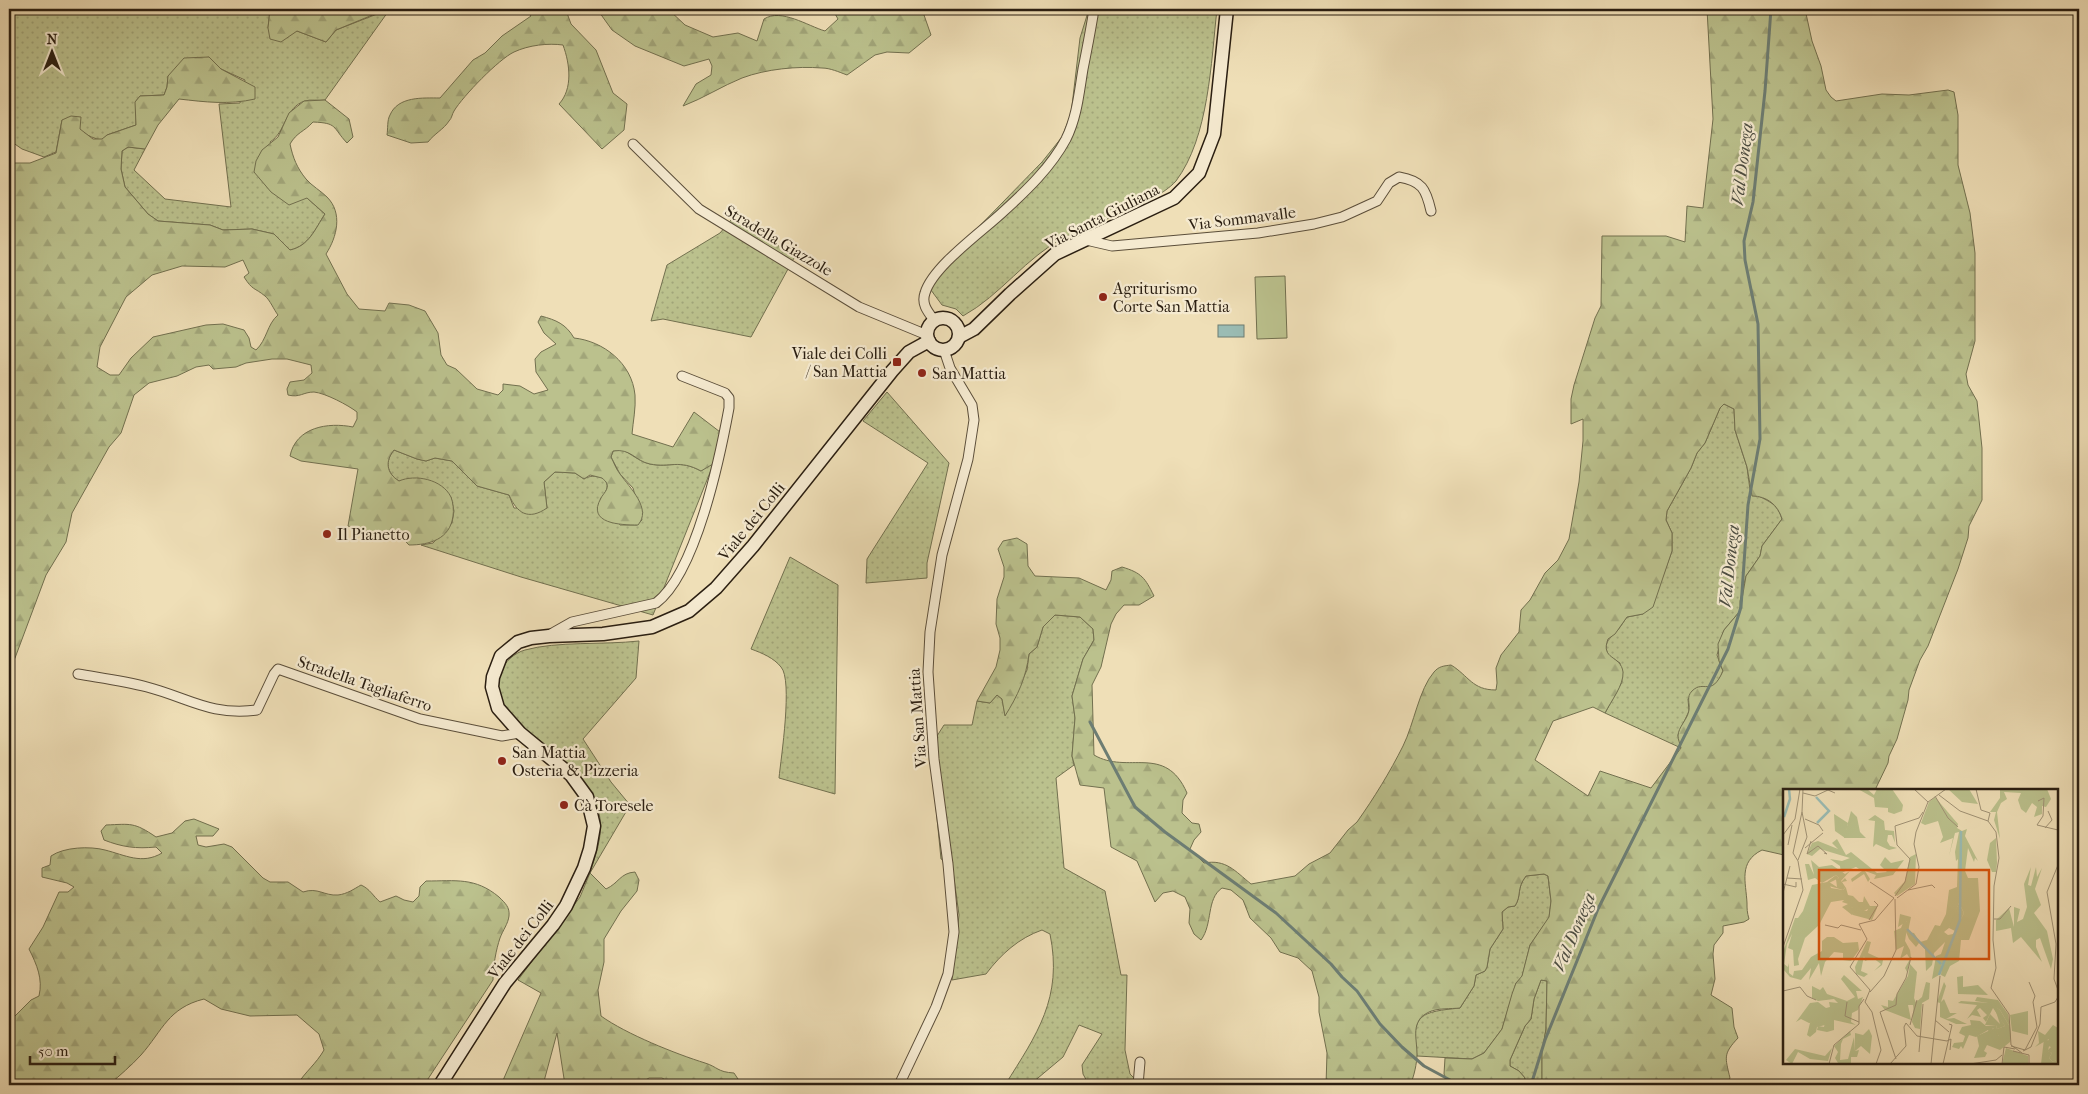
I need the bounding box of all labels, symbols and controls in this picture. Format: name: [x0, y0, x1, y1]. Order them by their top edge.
north arrow: [28, 28, 78, 78]
text: N: [47, 31, 58, 48]
water label: Val Donega: [1727, 122, 1758, 207]
street label: Via Santa Giuliana: [1041, 179, 1163, 254]
street label: Stradella Giazzole: [721, 201, 836, 280]
street label: Via Sommavalle: [1186, 202, 1297, 235]
place label: Agriturismo Corte San Mattia: [1112, 279, 1230, 316]
marker: Agriturismo Corte San Mattia: [1097, 291, 1109, 303]
place label: Viale dei Colli / San Mattia: [791, 344, 888, 381]
marker: Viale dei Colli / San Mattia: [891, 356, 903, 368]
place label: San Mattia: [932, 364, 1007, 383]
marker: San Mattia: [916, 367, 928, 379]
street label: Viale dei Colli: [713, 478, 789, 565]
water label: Val Donega: [1715, 524, 1744, 608]
place label: Il Pianetto: [337, 525, 410, 544]
marker: Il Pianetto: [321, 528, 333, 540]
street label: Stradella Tagliaferro: [295, 652, 435, 715]
street label: Via San Mattia: [904, 667, 931, 769]
place label: San Mattia Osteria & Pizzeria: [512, 743, 639, 780]
marker: San Mattia Osteria & Pizzeria: [496, 755, 508, 767]
inset map: [1783, 789, 2058, 1064]
place label: Cà Toresele: [574, 796, 654, 815]
marker: Cà Toresele: [558, 799, 570, 811]
water label: Val Donega: [1549, 890, 1600, 974]
street label: Viale dei Colli: [483, 896, 557, 983]
scale bar: [30, 1034, 115, 1066]
text: 50 m: [38, 1042, 69, 1060]

